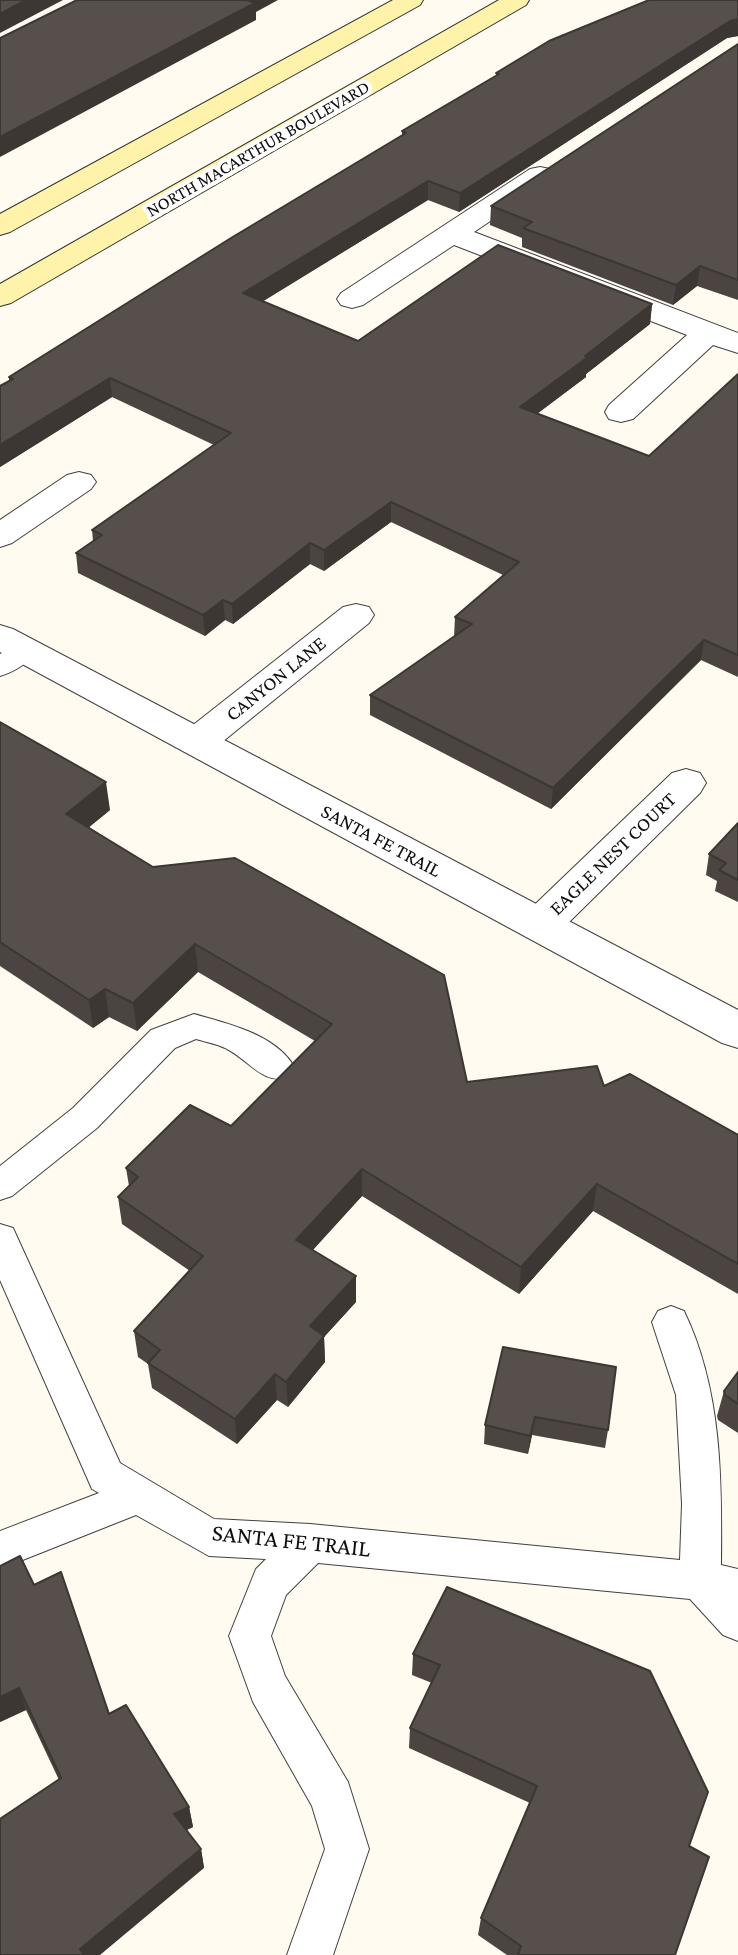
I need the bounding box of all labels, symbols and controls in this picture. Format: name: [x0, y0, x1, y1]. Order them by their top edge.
street label: NORTH MACARTHUR BOULEVARD: [143, 76, 373, 222]
street label: CANYON LANE: [221, 631, 331, 727]
street label: EAGLE NEST COURT: [545, 787, 681, 921]
street label: SANTA FE TRAIL: [317, 799, 445, 883]
street label: SANTA FE TRAIL: [210, 1518, 372, 1564]

